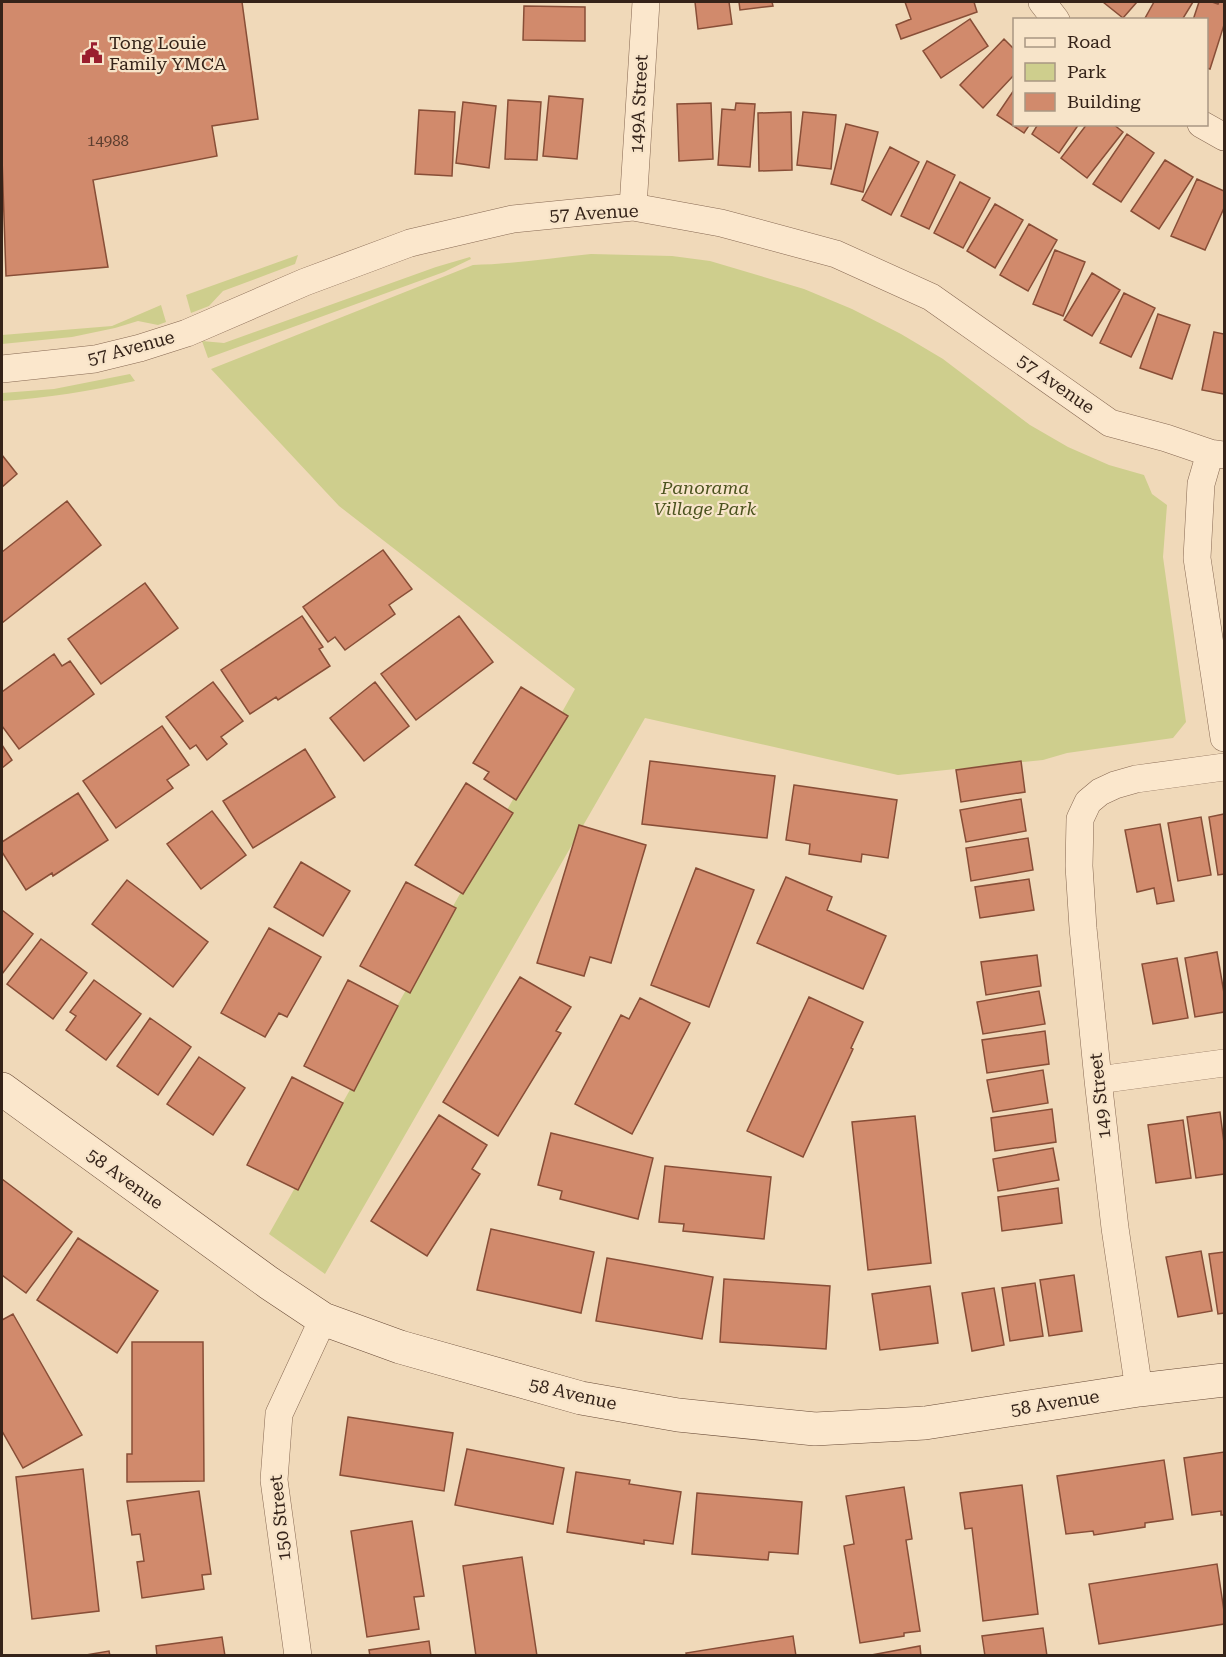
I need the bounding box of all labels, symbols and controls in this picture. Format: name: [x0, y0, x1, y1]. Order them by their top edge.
legend: [1013, 18, 1208, 126]
text: Road: [1067, 31, 1112, 52]
place label: Tong Louie Family YMCA: [109, 32, 227, 74]
public building icon: Tong Louie Family YMCA: [80, 41, 104, 65]
street label: 149A Street: [625, 54, 652, 154]
text: Park: [1067, 61, 1107, 82]
text: Building: [1067, 91, 1141, 112]
house number: 14988: [87, 132, 129, 150]
street label: 57 Avenue: [549, 200, 639, 225]
street label: 57 Avenue: [85, 326, 177, 369]
street label: 57 Avenue: [1014, 349, 1099, 418]
park label: Panorama Village Park: [654, 477, 756, 519]
street label: 149 Street: [1085, 1052, 1114, 1140]
street label: 58 Avenue: [83, 1144, 168, 1213]
street label: 58 Avenue: [527, 1373, 619, 1414]
street label: 58 Avenue: [1009, 1385, 1101, 1420]
street label: 150 Street: [265, 1474, 294, 1562]

